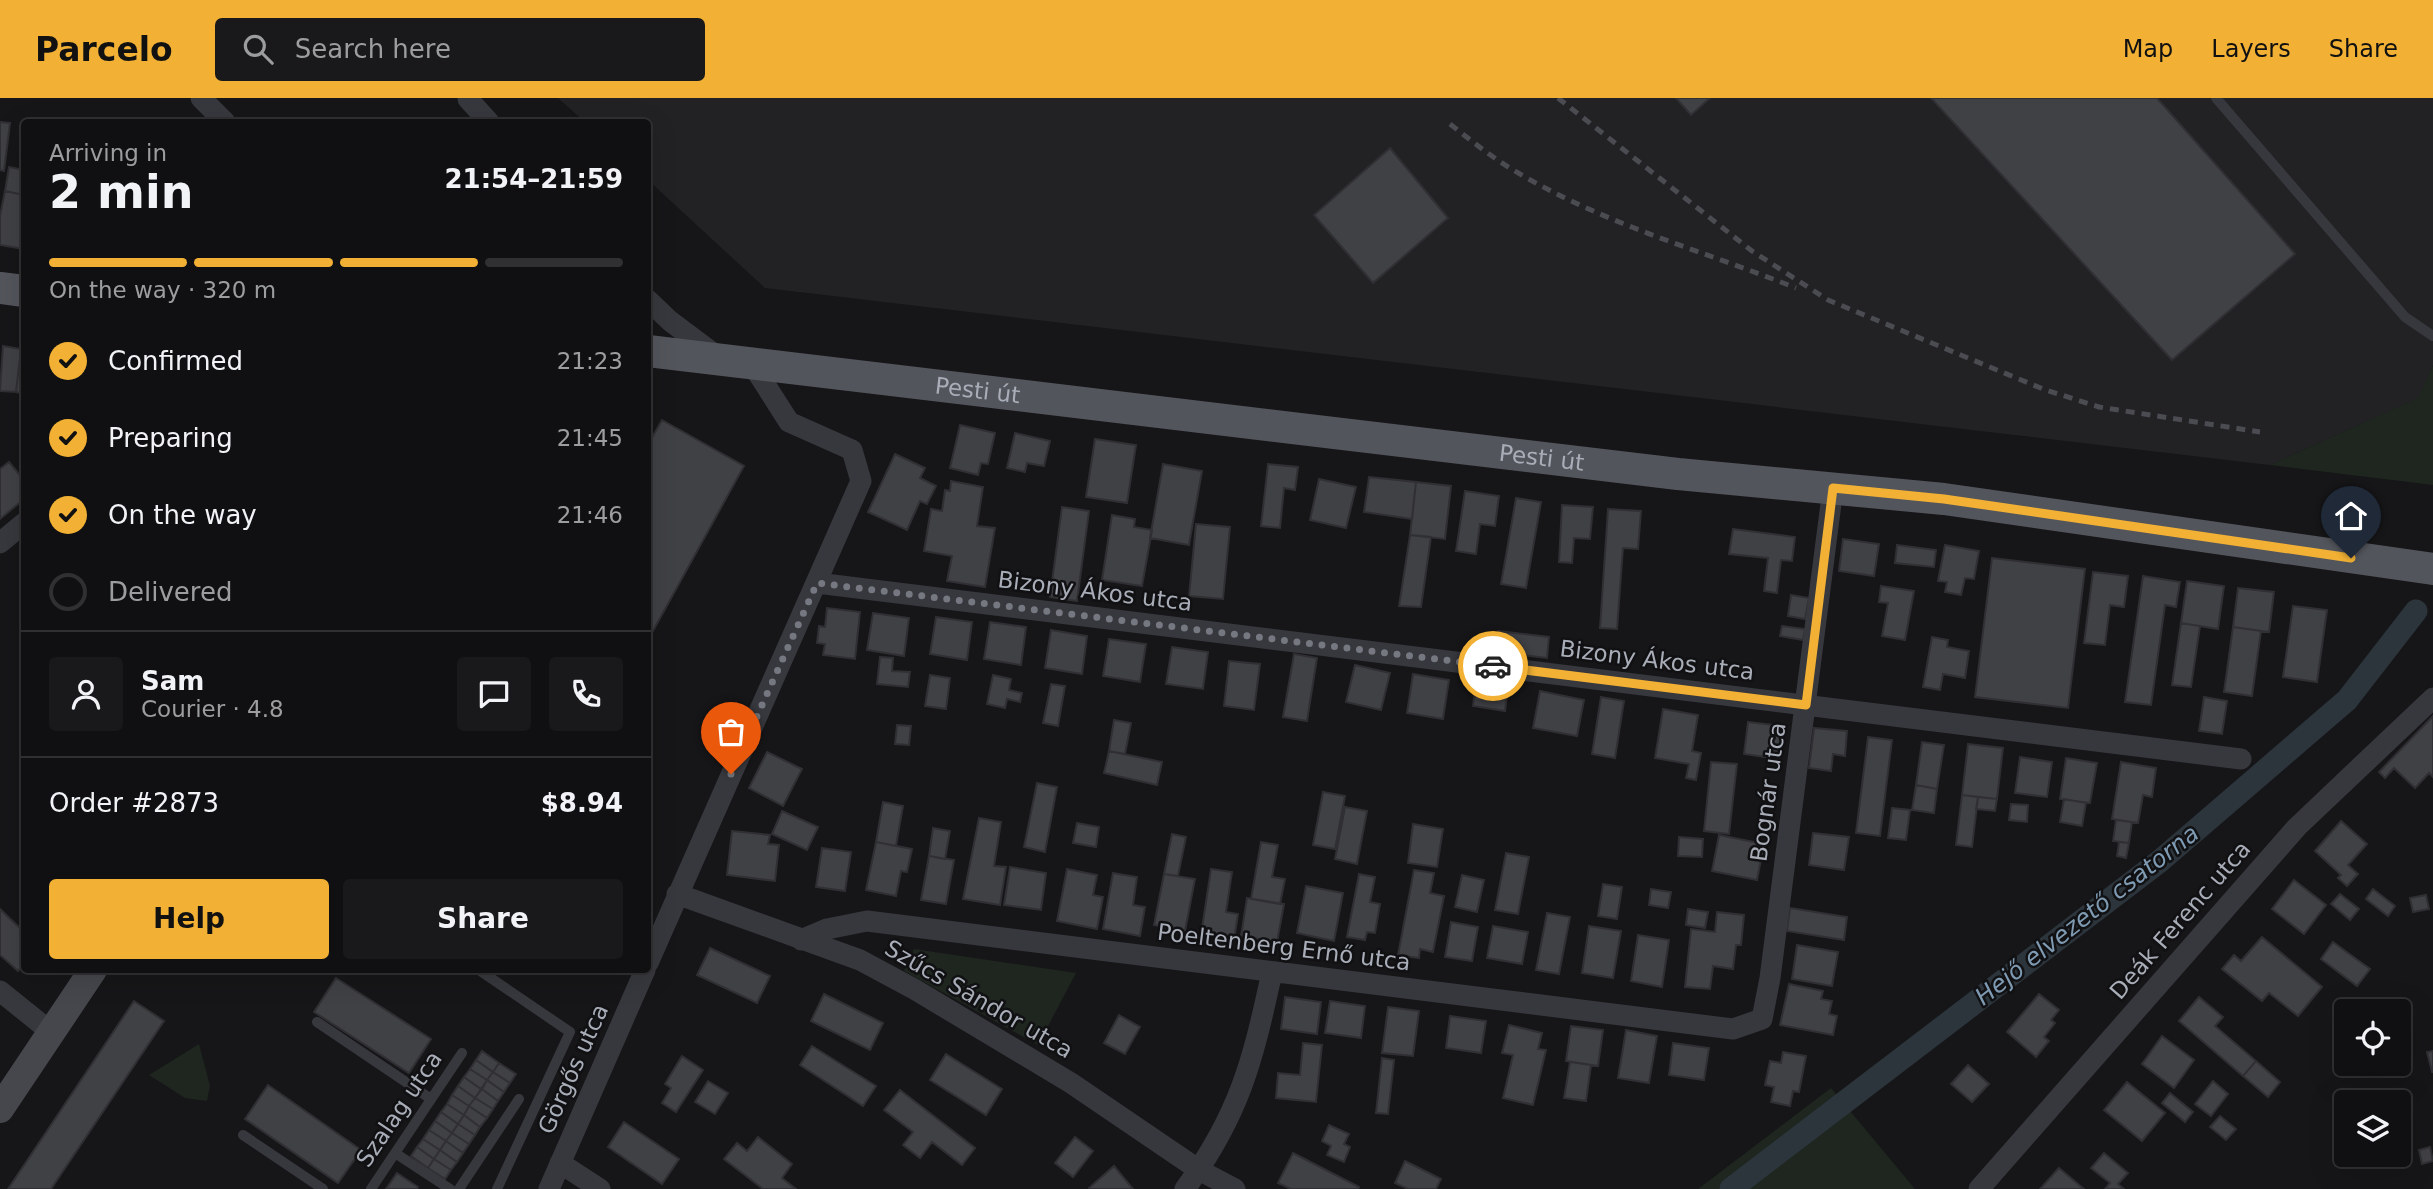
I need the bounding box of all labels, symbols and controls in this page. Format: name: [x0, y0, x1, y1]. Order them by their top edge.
search box: [215, 18, 705, 81]
text: Parcelo: [35, 30, 173, 69]
icon: search: [239, 30, 277, 68]
text: Search here: [295, 34, 451, 64]
text: Map: [2123, 35, 2173, 63]
text: Layers: [2211, 35, 2291, 63]
text: Share: [2329, 35, 2398, 63]
text: Arriving in: [49, 140, 167, 166]
text: 21:54–21:59: [444, 164, 623, 194]
text: 2 min: [49, 165, 193, 219]
text: On the way · 320 m: [49, 277, 276, 303]
icon: check: [49, 342, 87, 380]
text: Confirmed: [108, 346, 243, 376]
text: 21:23: [557, 348, 623, 374]
street label: Pesti út: [934, 372, 1022, 408]
icon: check: [49, 419, 87, 457]
text: Preparing: [108, 423, 233, 453]
text: 21:45: [557, 425, 623, 451]
street label: Pesti út: [1498, 440, 1586, 476]
pin: [2321, 486, 2381, 558]
icon: check: [49, 496, 87, 534]
icon: home: [2332, 497, 2370, 535]
text: On the way: [108, 500, 257, 530]
text: 21:46: [557, 502, 623, 528]
street label: Bizony Ákos utca: [996, 565, 1194, 616]
text: Delivered: [108, 577, 232, 607]
courier: [1458, 631, 1528, 701]
street label: Bizony Ákos utca: [1558, 634, 1756, 685]
icon: car: [1474, 647, 1512, 685]
button: person: [49, 657, 123, 731]
button: chat: [457, 657, 531, 731]
button: phone: [549, 657, 623, 731]
text: Sam: [141, 666, 204, 696]
text: Courier · 4.8: [141, 696, 284, 722]
pin: [701, 702, 761, 774]
icon: bag: [712, 713, 750, 751]
street label: Bognár utca: [1745, 721, 1791, 863]
text: Order #2873: [49, 788, 219, 818]
text: $8.94: [541, 788, 623, 818]
water label: Hejő elvezető csatorna: [1970, 819, 2204, 1011]
street label: Deák Ferenc utca: [2104, 836, 2256, 1004]
button: Help: [49, 879, 329, 959]
button: Share: [343, 879, 623, 959]
street label: Poeltenberg Ernő utca: [1156, 919, 1412, 975]
street label: Szűcs Sándor utca: [881, 935, 1077, 1063]
map controls: [2334, 999, 2411, 1167]
button: locate: [2334, 999, 2411, 1076]
street label: Görgős utca: [533, 1000, 613, 1138]
street label: Szalag utca: [351, 1046, 447, 1172]
button: layers: [2334, 1090, 2411, 1167]

